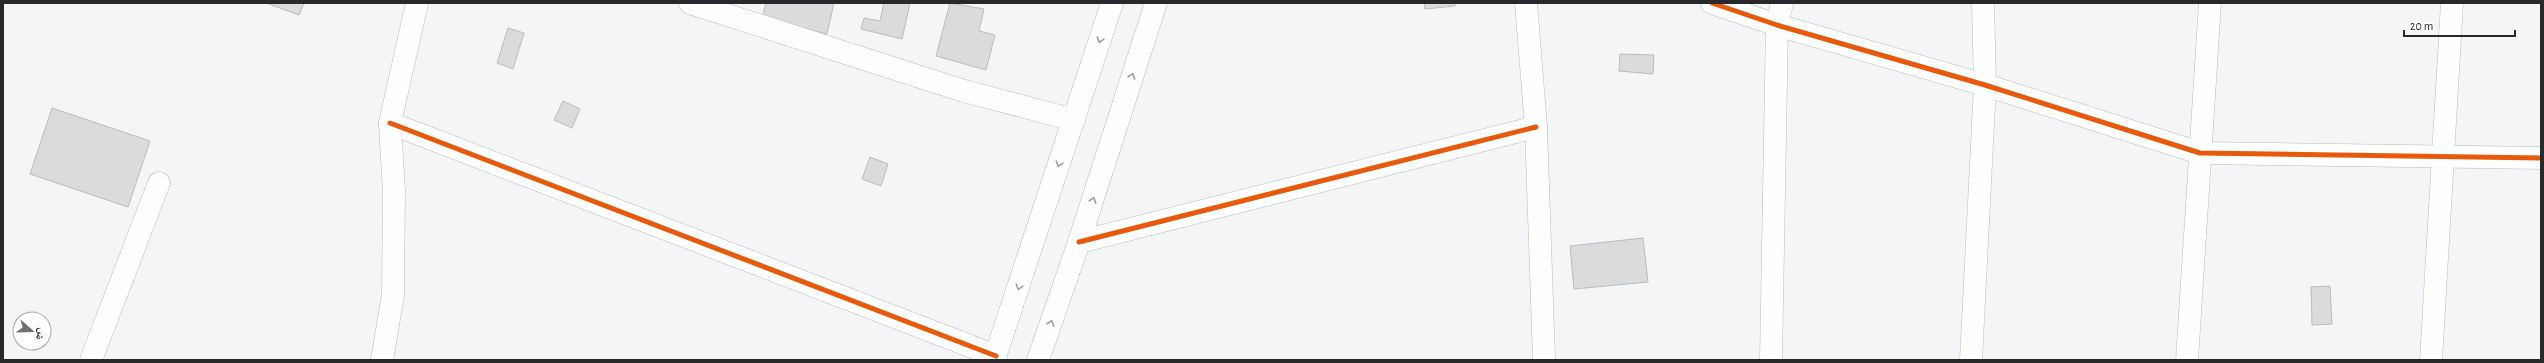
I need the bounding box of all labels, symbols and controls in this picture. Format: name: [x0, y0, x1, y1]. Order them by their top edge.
scale bar: [2404, 12, 2515, 38]
text: 20 m: [2410, 20, 2433, 32]
one-way arrow: [1096, 36, 1105, 43]
one-way arrow: [1128, 73, 1136, 80]
one-way arrow: [1056, 160, 1064, 167]
one-way arrow: [1088, 197, 1097, 204]
one-way arrow: [1015, 283, 1023, 290]
north arrow: [12, 311, 52, 351]
one-way arrow: [1046, 320, 1055, 327]
text: ش: [32, 326, 48, 342]

